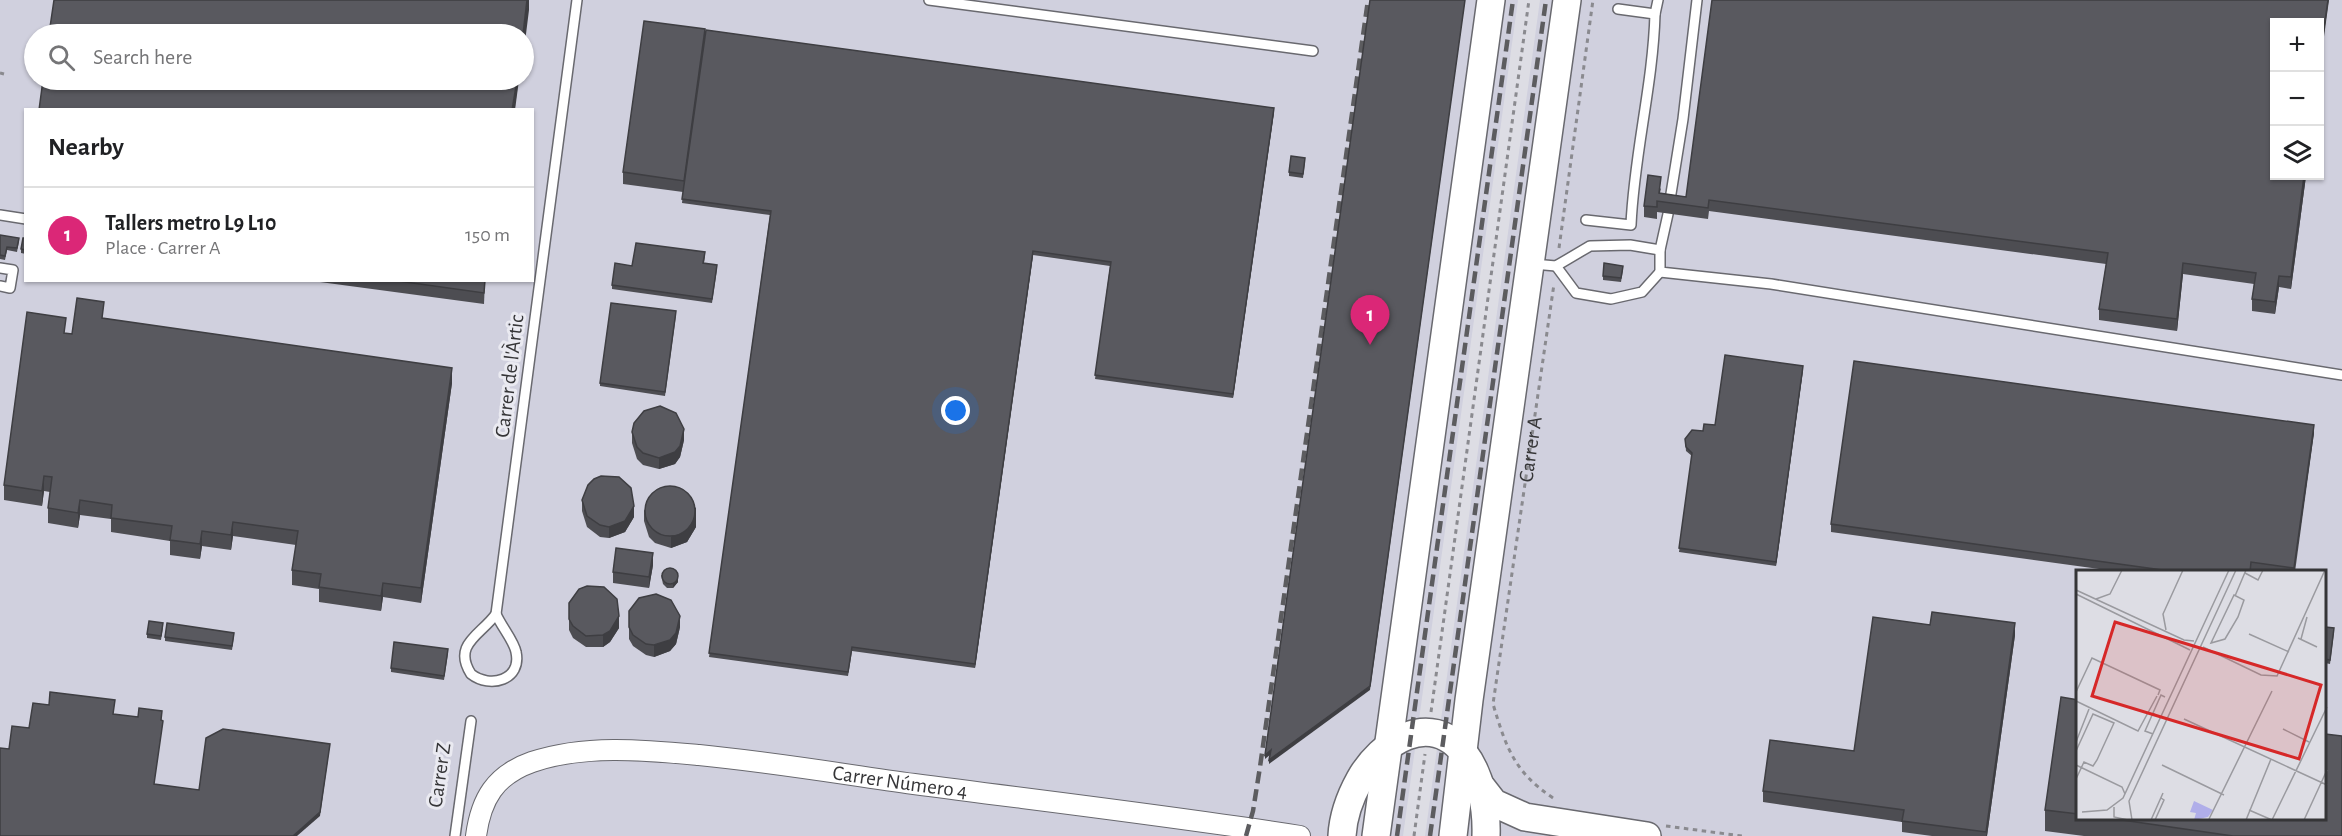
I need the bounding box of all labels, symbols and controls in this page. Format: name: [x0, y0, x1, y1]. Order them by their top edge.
map controls: [2270, 18, 2324, 180]
button: +: [2270, 18, 2324, 72]
search box: [24, 24, 534, 90]
icon: search: [45, 41, 78, 74]
text: Search here: [93, 46, 192, 68]
button: −: [2270, 72, 2324, 126]
button: layers: [2270, 126, 2324, 180]
text: Nearby: [48, 134, 124, 160]
text: Tallers metro L9 L10: [105, 212, 276, 234]
text: 1: [64, 225, 71, 245]
text: 150 m: [465, 225, 510, 245]
text: Place · Carrer A: [105, 238, 221, 258]
pin: 1: [1350, 296, 1390, 345]
street label: Carrer de l'Àrtic: [490, 313, 527, 439]
your location: [941, 396, 970, 425]
street label: Carrer A: [1515, 415, 1546, 484]
inset map: [2076, 570, 2327, 821]
street label: Carrer Z: [425, 741, 454, 809]
street label: Carrer Número 4: [831, 762, 969, 802]

